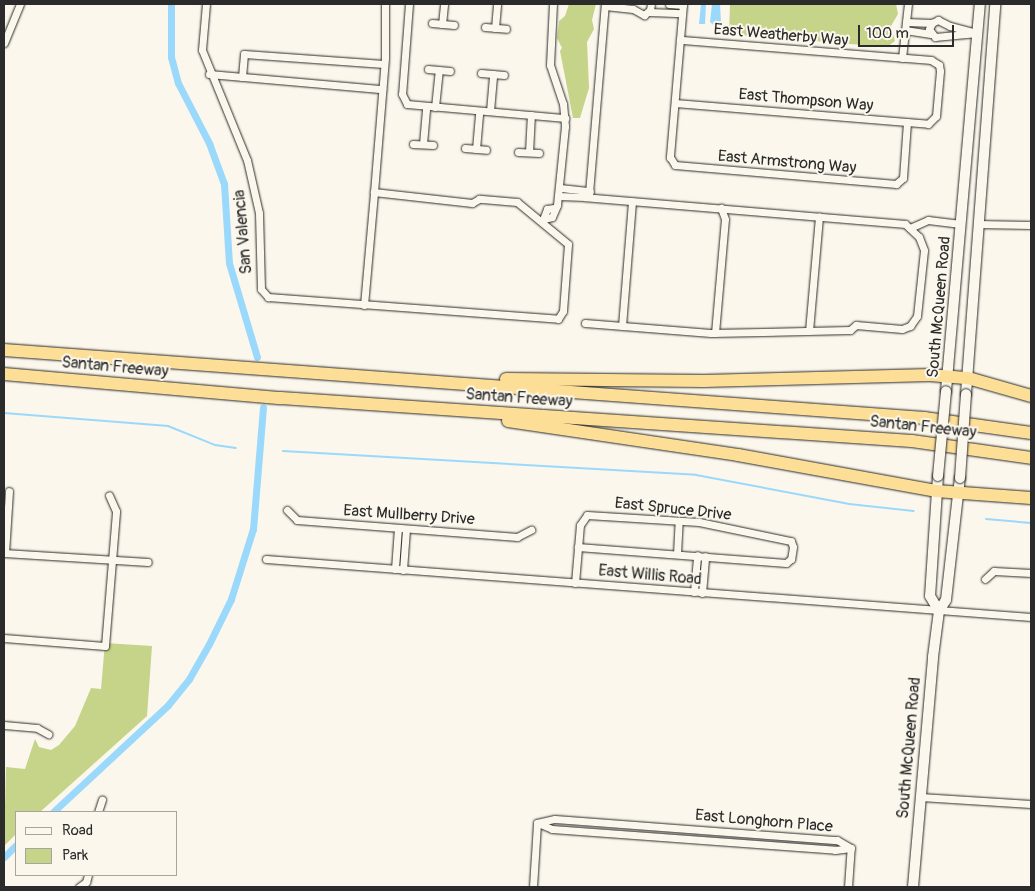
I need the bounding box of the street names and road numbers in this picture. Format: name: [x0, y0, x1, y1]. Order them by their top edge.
street label: East Weatherby Way: [713, 20, 849, 50]
street label: East Thompson Way: [738, 85, 874, 115]
street label: East Armstrong Way: [717, 146, 857, 178]
street label: San Valencia: [230, 189, 256, 275]
street label: South McQueen Road: [923, 235, 955, 379]
street label: Santan Freeway: [61, 353, 169, 381]
street label: Santan Freeway: [465, 385, 573, 411]
street label: Santan Freeway: [869, 412, 977, 442]
street label: East Spruce Drive: [614, 493, 732, 525]
street label: East Mullberry Drive: [343, 501, 475, 529]
street label: East Willis Road: [598, 561, 702, 589]
street label: South McQueen Road: [893, 676, 925, 820]
street label: East Longhorn Place: [694, 805, 834, 837]

